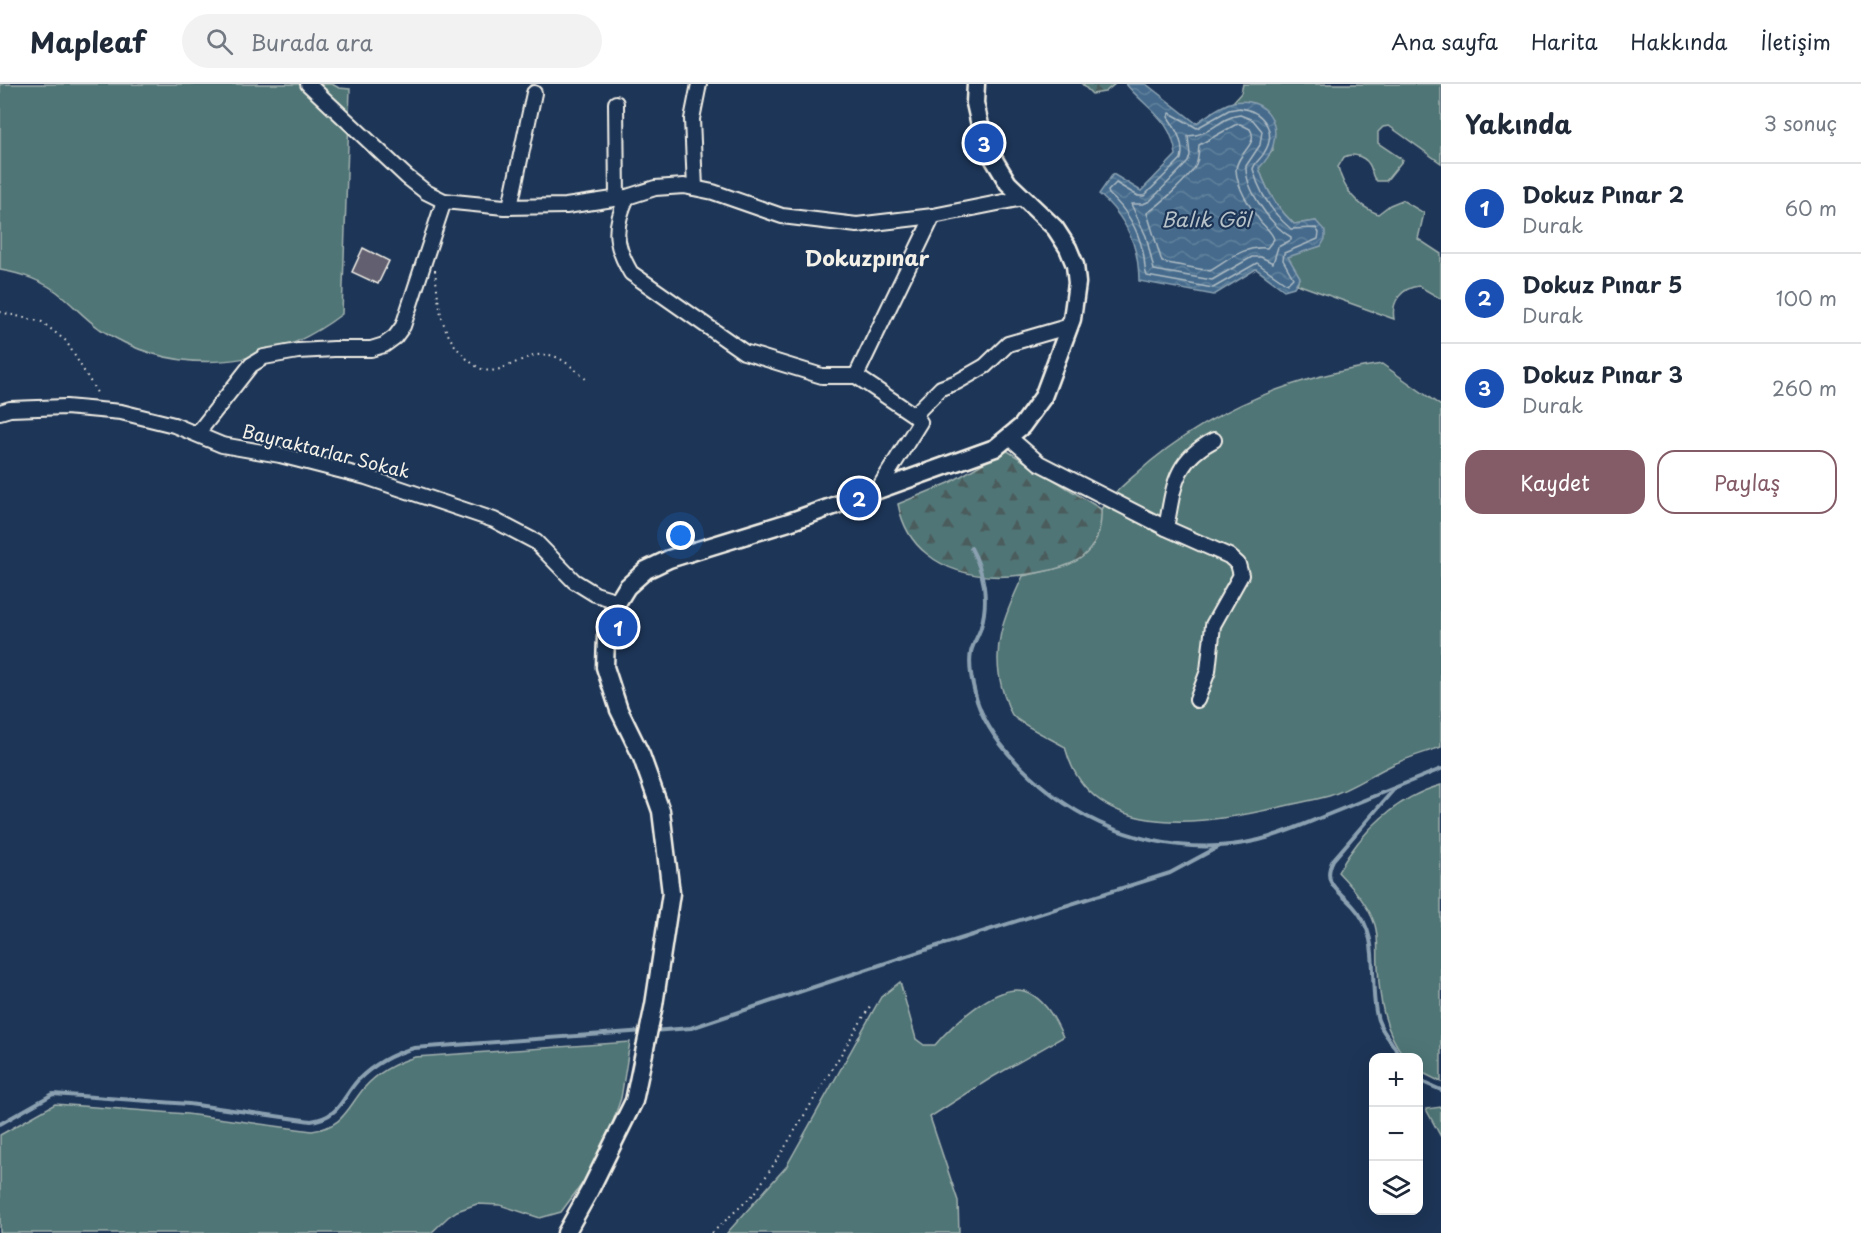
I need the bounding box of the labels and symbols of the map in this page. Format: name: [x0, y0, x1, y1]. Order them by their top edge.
pin: 3: [964, 120, 1004, 166]
water label: Balık Göl: [1161, 204, 1254, 234]
district label: Dokuzpınar: [805, 241, 930, 273]
street label: Bayraktarlar Sokak: [240, 417, 413, 484]
pin: 2: [840, 476, 878, 520]
your location: [666, 521, 695, 550]
pin: 1: [598, 604, 638, 650]

